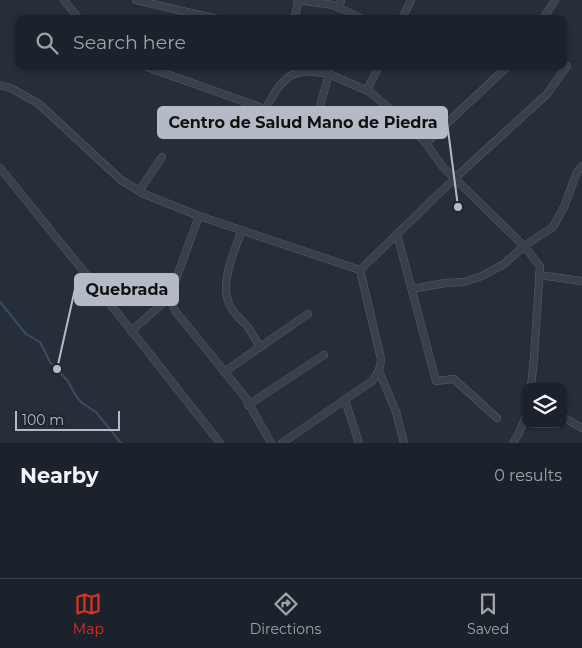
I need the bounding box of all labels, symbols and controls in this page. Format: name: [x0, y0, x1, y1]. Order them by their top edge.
search box: [15, 15, 567, 70]
icon: search: [33, 29, 61, 57]
text: Search here: [73, 31, 186, 54]
callout: Centro de Salud Mano de Piedra: [158, 107, 447, 138]
text: Centro de Salud Mano de Piedra: [168, 113, 438, 132]
callout: Quebrada: [75, 274, 178, 305]
text: Quebrada: [86, 280, 168, 299]
map controls: [522, 383, 567, 428]
button: layers: [522, 383, 567, 428]
scale bar: [15, 408, 120, 431]
text: 100 m: [22, 411, 64, 429]
text: Nearby: [20, 463, 99, 488]
text: 0 results: [494, 466, 562, 485]
tab: Map: [73, 590, 104, 638]
tab: Directions: [250, 590, 321, 638]
tab: Saved: [467, 590, 509, 638]

